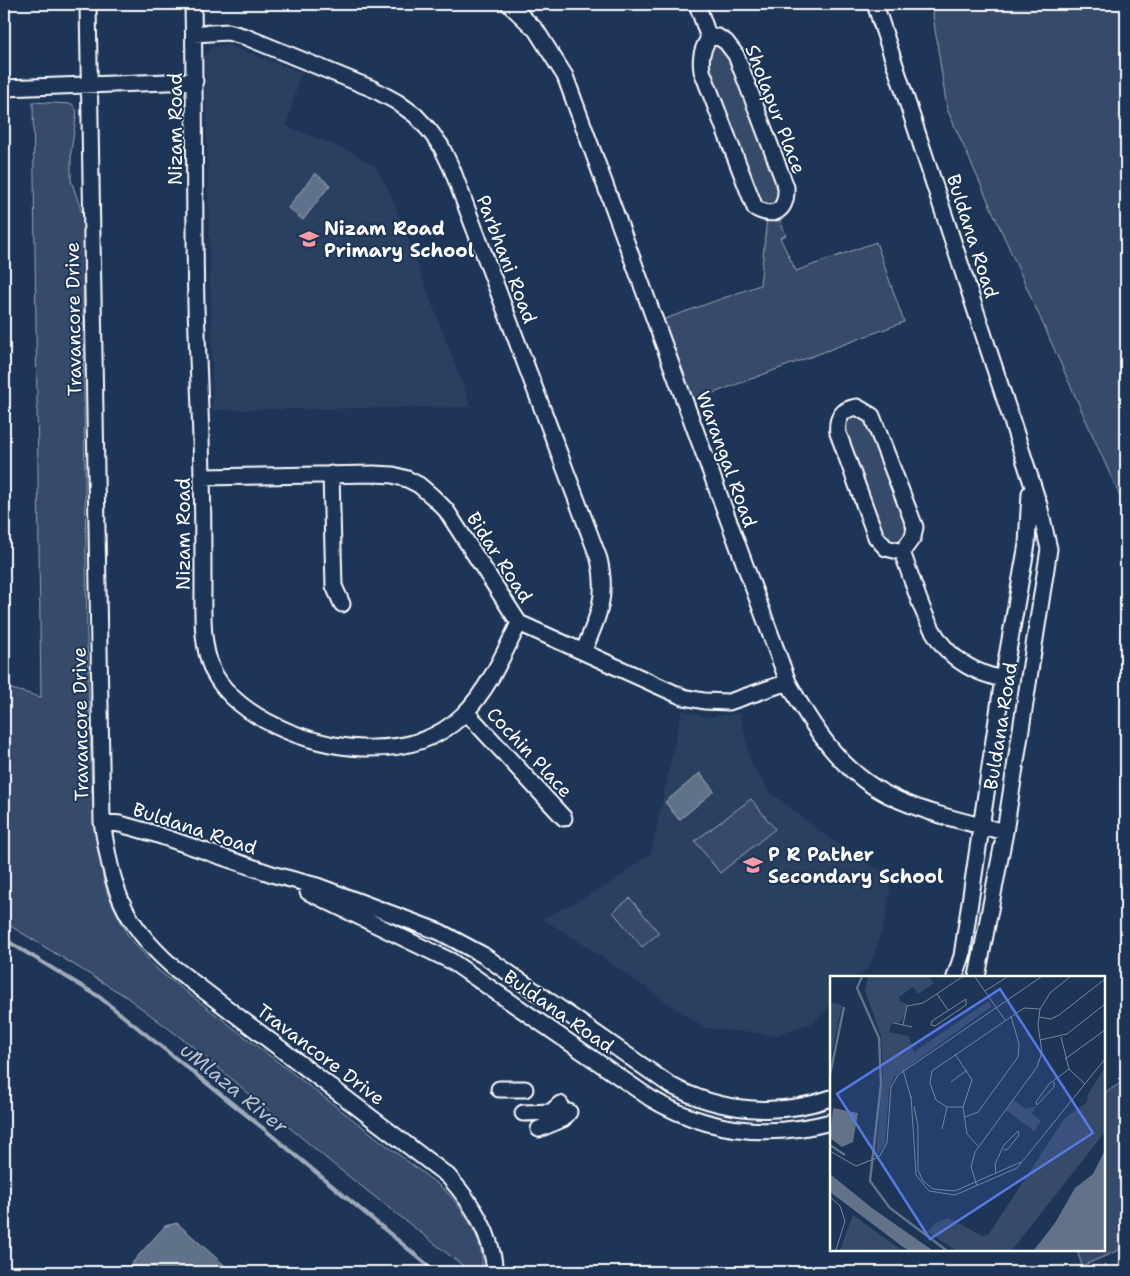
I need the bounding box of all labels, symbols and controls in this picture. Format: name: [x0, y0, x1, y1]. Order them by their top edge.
street label: Sholapur Place: [739, 41, 812, 177]
street label: Nizam Road: [163, 73, 188, 185]
street label: Buldana Road: [941, 171, 1004, 301]
street label: Parbhani Road: [471, 191, 542, 327]
place label: Nizam Road Primary School: [324, 216, 475, 263]
school or university icon: Nizam Road Primary School: [298, 228, 320, 250]
street label: Travancore Drive: [60, 242, 87, 396]
street label: Warangal Road: [690, 388, 763, 531]
street label: Nizam Road: [171, 478, 196, 590]
street label: Bidar Road: [461, 507, 538, 607]
street label: Travancore Drive: [67, 647, 94, 801]
street label: Buldana Road: [978, 660, 1023, 792]
street label: Cochin Place: [481, 702, 578, 803]
street label: Buldana Road: [130, 797, 260, 860]
place label: P R Pather Secondary School: [768, 842, 944, 889]
school or university icon: P R Pather Secondary School: [742, 854, 764, 876]
street label: Buldana Road: [499, 964, 619, 1059]
inset map: [830, 976, 1105, 1251]
street label: Travancore Drive: [252, 998, 390, 1111]
water label: uMlaza River: [175, 1037, 294, 1140]

